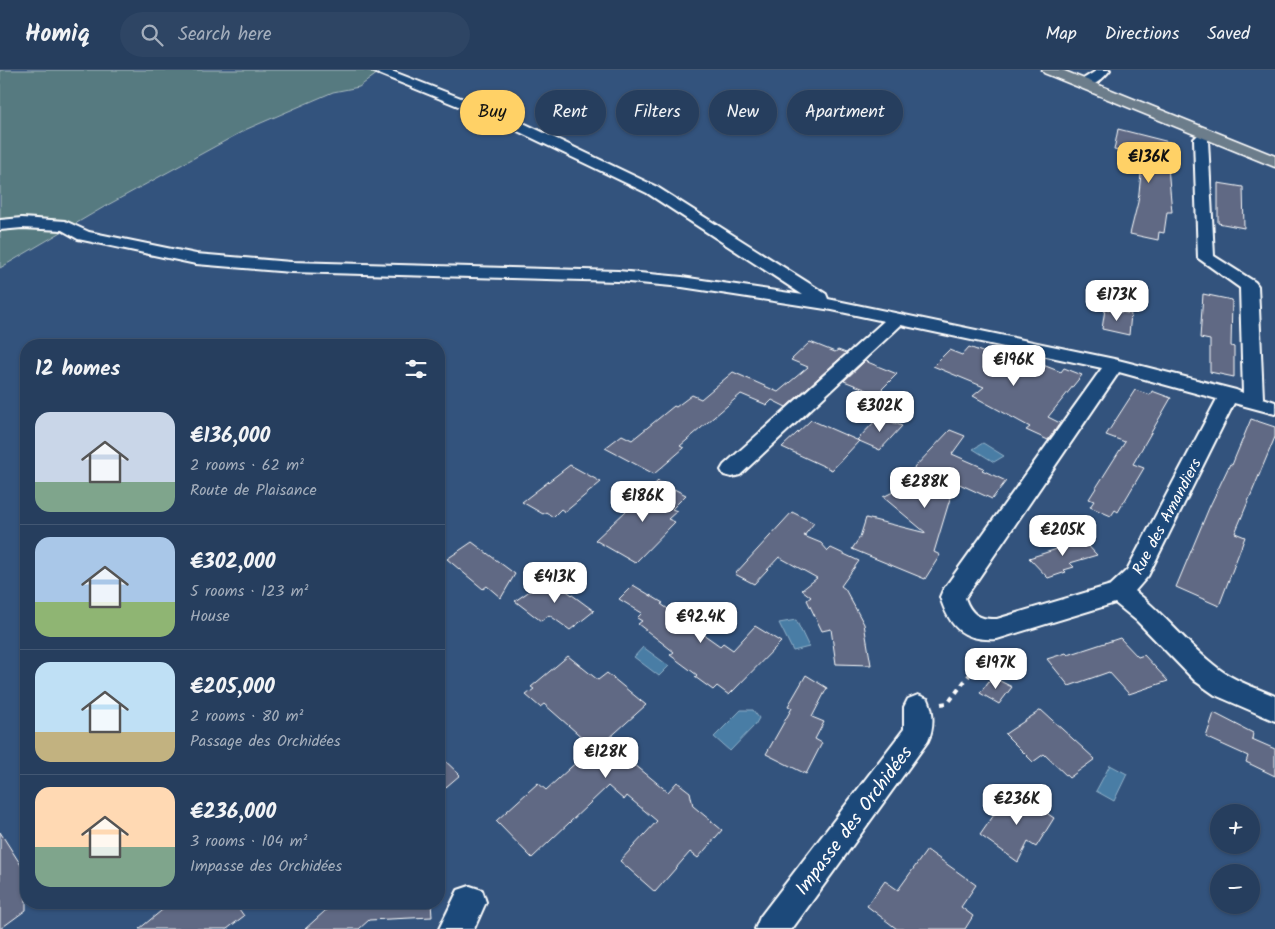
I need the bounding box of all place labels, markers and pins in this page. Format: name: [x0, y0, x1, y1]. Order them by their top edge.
pin: €136K: [1114, 142, 1184, 184]
pin: €173K: [1082, 280, 1152, 322]
pin: €196K: [979, 344, 1049, 387]
pin: €302K: [845, 390, 915, 433]
pin: €288K: [890, 466, 960, 509]
pin: €186K: [608, 480, 678, 523]
pin: €205K: [1028, 514, 1098, 557]
pin: €413K: [520, 562, 590, 604]
pin: €92.4K: [660, 602, 742, 644]
pin: €197K: [961, 648, 1031, 690]
pin: €128K: [571, 736, 641, 779]
pin: €236K: [982, 784, 1052, 826]

